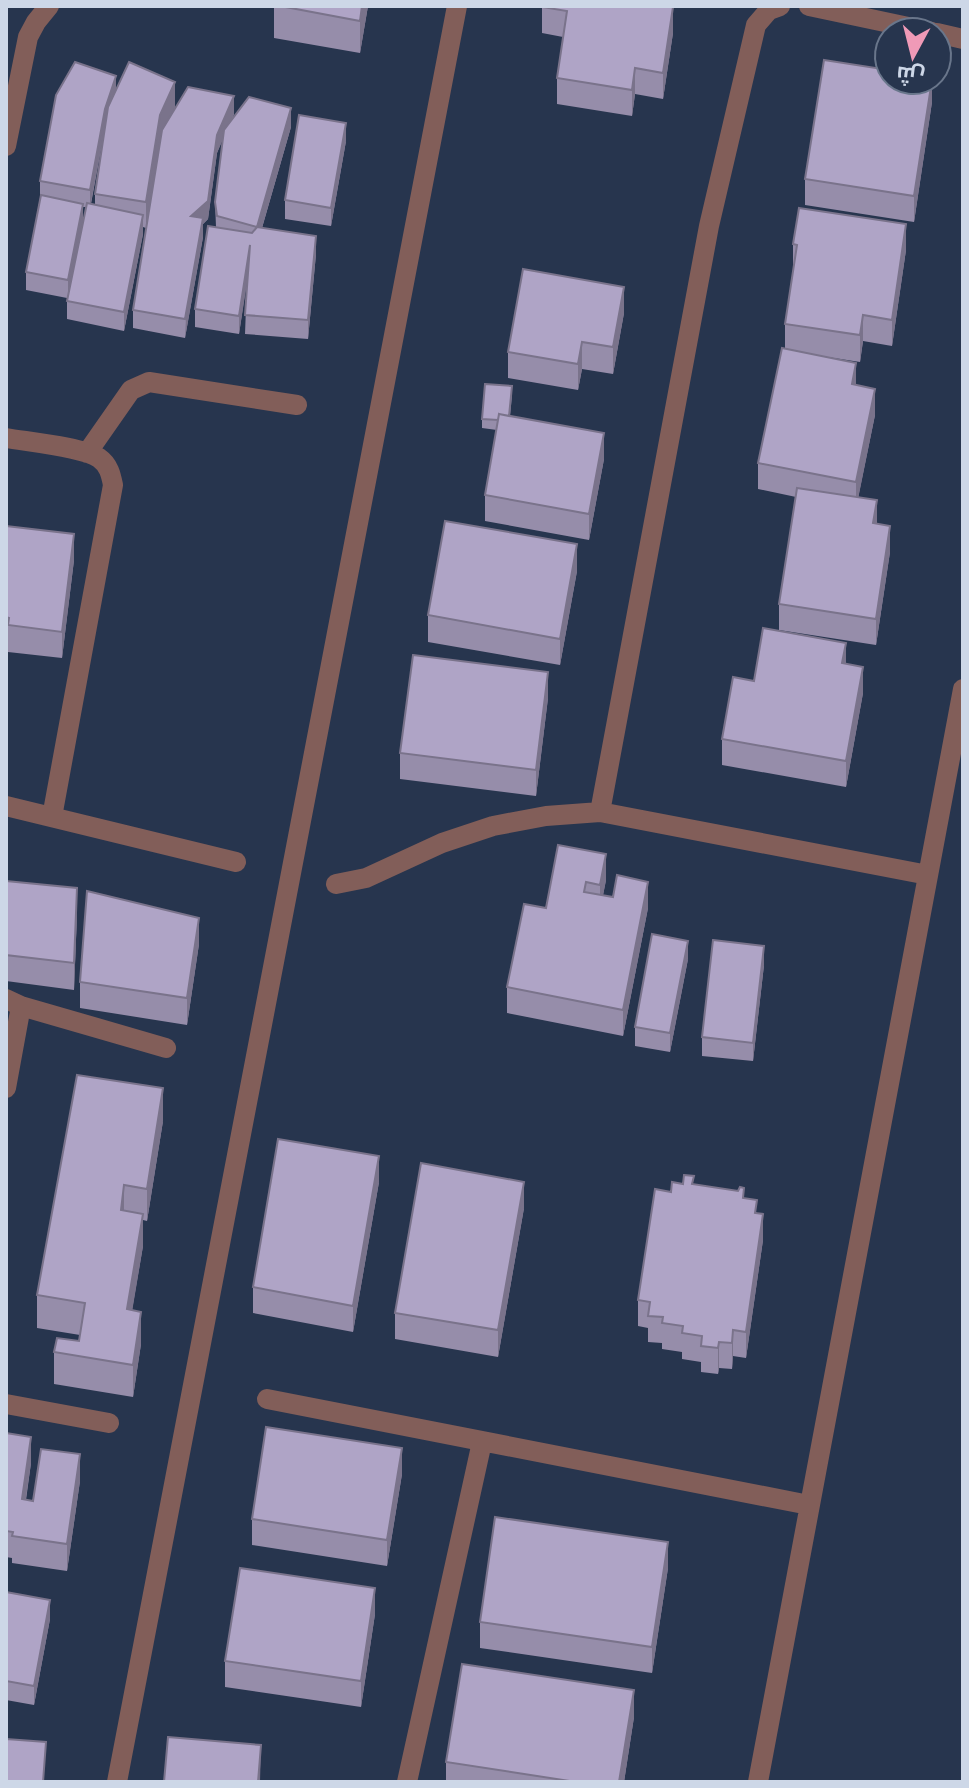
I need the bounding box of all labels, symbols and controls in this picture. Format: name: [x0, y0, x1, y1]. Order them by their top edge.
north arrow: [873, 16, 953, 96]
text: ش: [895, 60, 926, 89]

